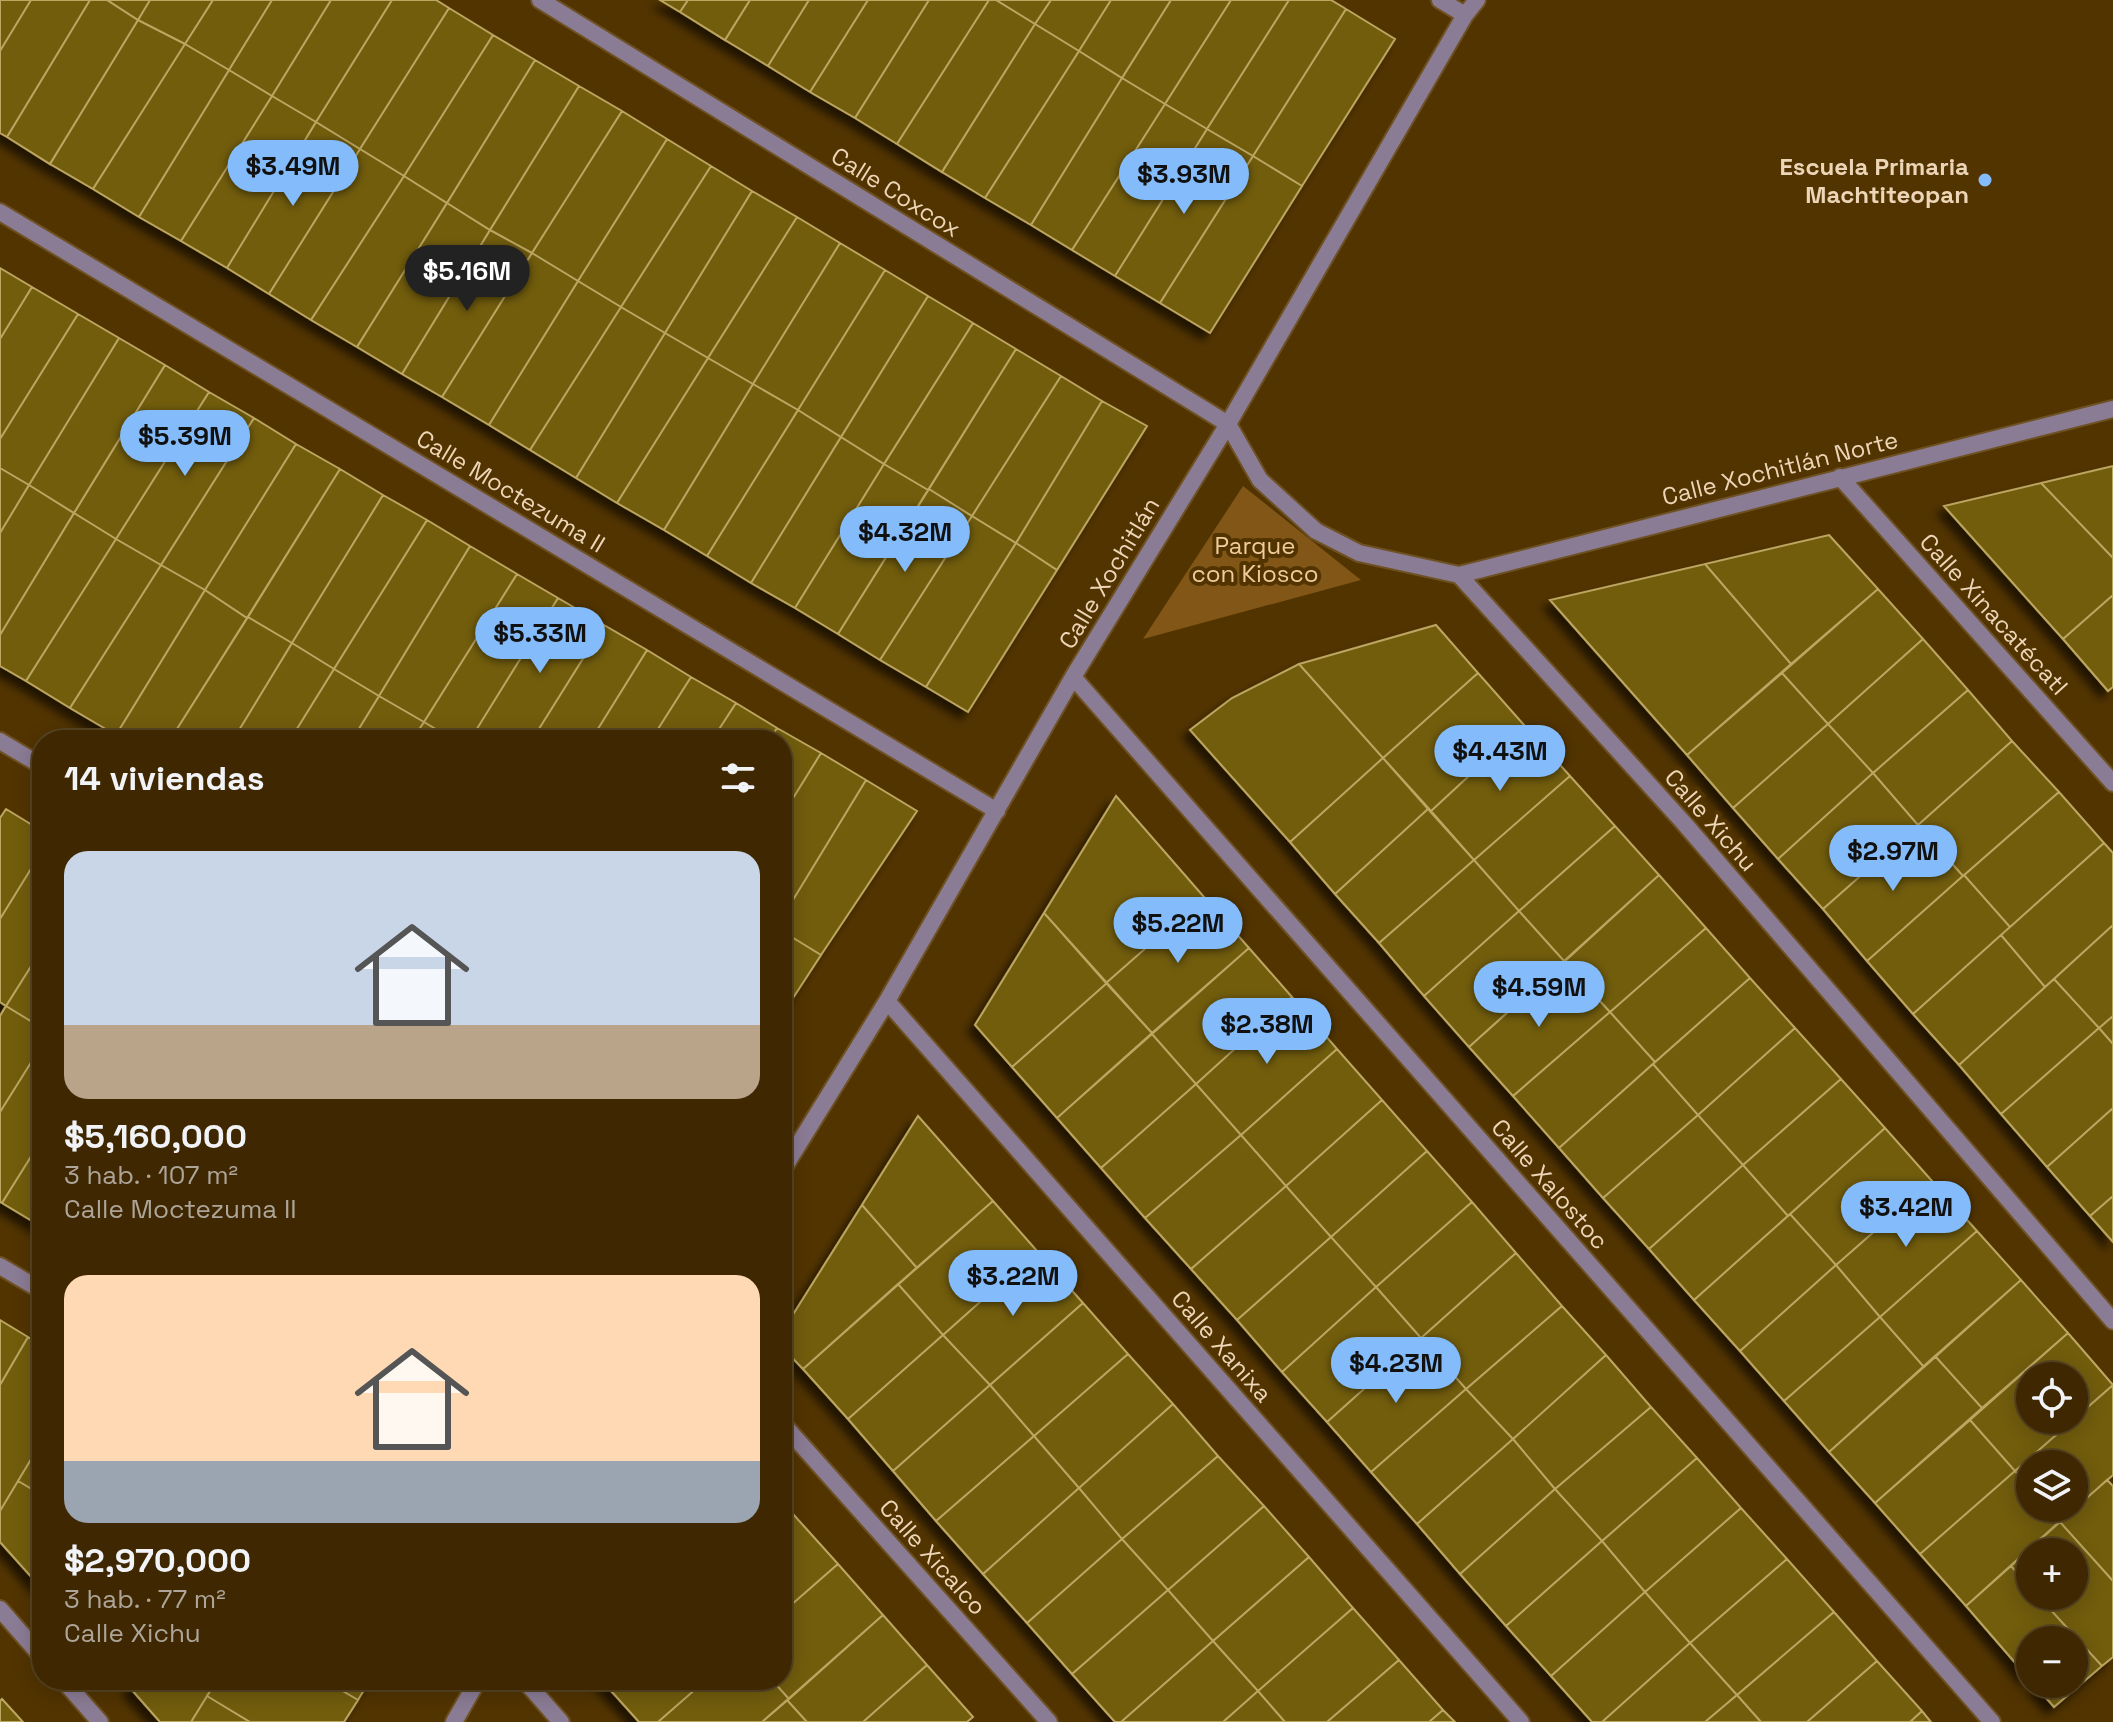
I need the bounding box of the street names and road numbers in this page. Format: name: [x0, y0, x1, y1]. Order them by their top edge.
street label: Calle Coxcox: [826, 140, 966, 244]
street label: Calle Moctezuma II: [411, 422, 611, 560]
street label: Calle Xochitlán Norte: [1659, 424, 1901, 512]
street label: Calle Xochitlán: [1052, 492, 1166, 654]
street label: Calle Xinacatécatl: [1913, 527, 2075, 701]
street label: Calle Xichu: [1658, 762, 1764, 878]
street label: Calle Xalostoc: [1485, 1112, 1615, 1256]
street label: Calle Xanixa: [1165, 1284, 1279, 1409]
street label: Calle Xicalco: [873, 1492, 993, 1622]

